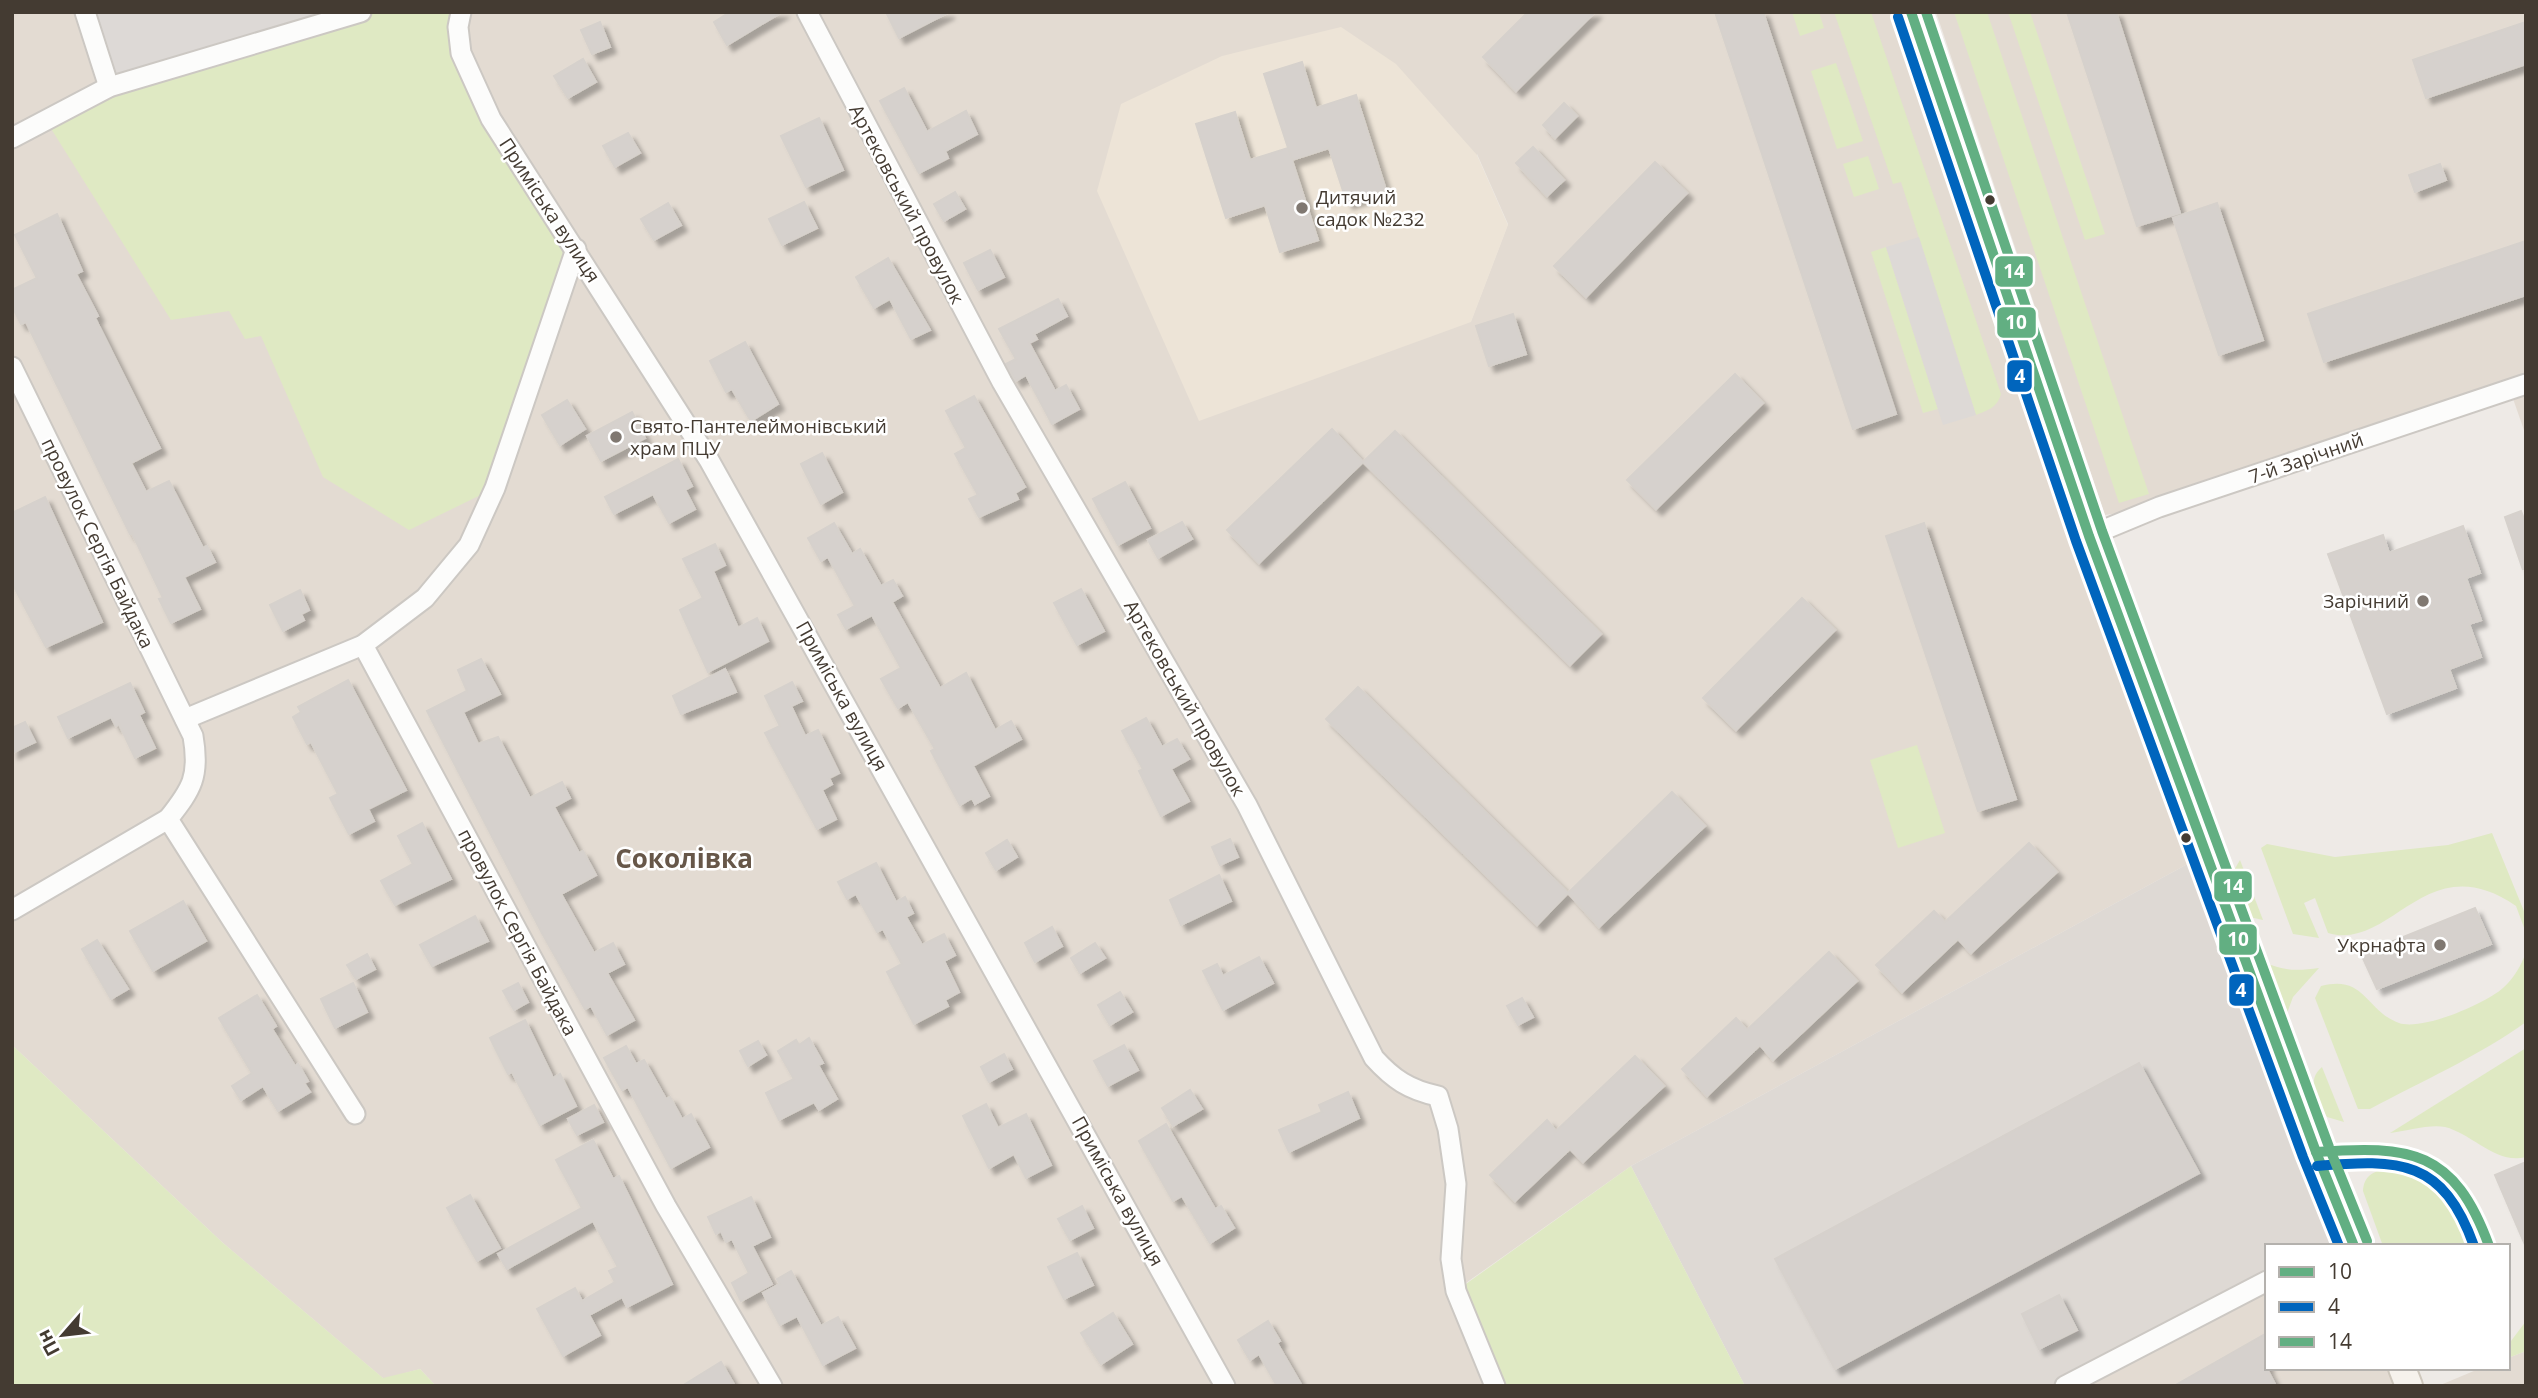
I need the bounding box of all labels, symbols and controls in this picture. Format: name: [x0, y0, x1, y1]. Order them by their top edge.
street label: Артековський провулок: [843, 100, 971, 308]
street label: Приміська вулиця: [493, 133, 607, 287]
place label: Дитячий садок №232: [1316, 184, 1425, 232]
unlabelled marker: [1983, 193, 1997, 207]
marker: Дитячий садок №232: [1294, 200, 1310, 216]
line badge: 14: [1994, 255, 2034, 288]
text: 14: [2003, 258, 2025, 284]
line badge: 10: [1996, 306, 2037, 339]
text: 10: [2005, 309, 2027, 335]
line badge: 4: [2006, 359, 2033, 393]
text: 4: [2015, 363, 2026, 389]
place label: Свято-Пантелеймонівський храм ПЦУ: [630, 413, 887, 461]
street label: 7-й Зарічний: [2245, 426, 2367, 490]
marker: Свято-Пантелеймонівський храм ПЦУ: [608, 429, 624, 445]
street label: провулок Сергія Байдака: [36, 433, 160, 653]
place label: Зарічний: [2323, 588, 2409, 614]
marker: Зарічний: [2415, 593, 2431, 609]
street label: Артековський провулок: [1118, 595, 1252, 801]
street label: Приміська вулиця: [790, 616, 894, 776]
street label: провулок Сергія Байдака: [452, 824, 584, 1040]
unlabelled marker: [2179, 831, 2193, 845]
district label: Соколівка: [615, 840, 753, 876]
line badge: 14: [2213, 870, 2253, 903]
text: 14: [2222, 873, 2244, 899]
line badge: 10: [2218, 923, 2258, 956]
text: 10: [2227, 926, 2249, 952]
place label: Укрнафта: [2337, 932, 2426, 958]
marker: Укрнафта: [2432, 937, 2448, 953]
line badge: 4: [2228, 973, 2255, 1007]
text: 4: [2236, 977, 2247, 1003]
street label: Приміська вулиця: [1066, 1111, 1170, 1271]
legend: [2265, 1244, 2510, 1370]
text: 10: [2328, 1257, 2352, 1285]
text: 4: [2328, 1292, 2340, 1320]
north arrow: [28, 1300, 98, 1370]
text: Пн: [30, 1325, 66, 1361]
text: 14: [2328, 1327, 2352, 1355]

